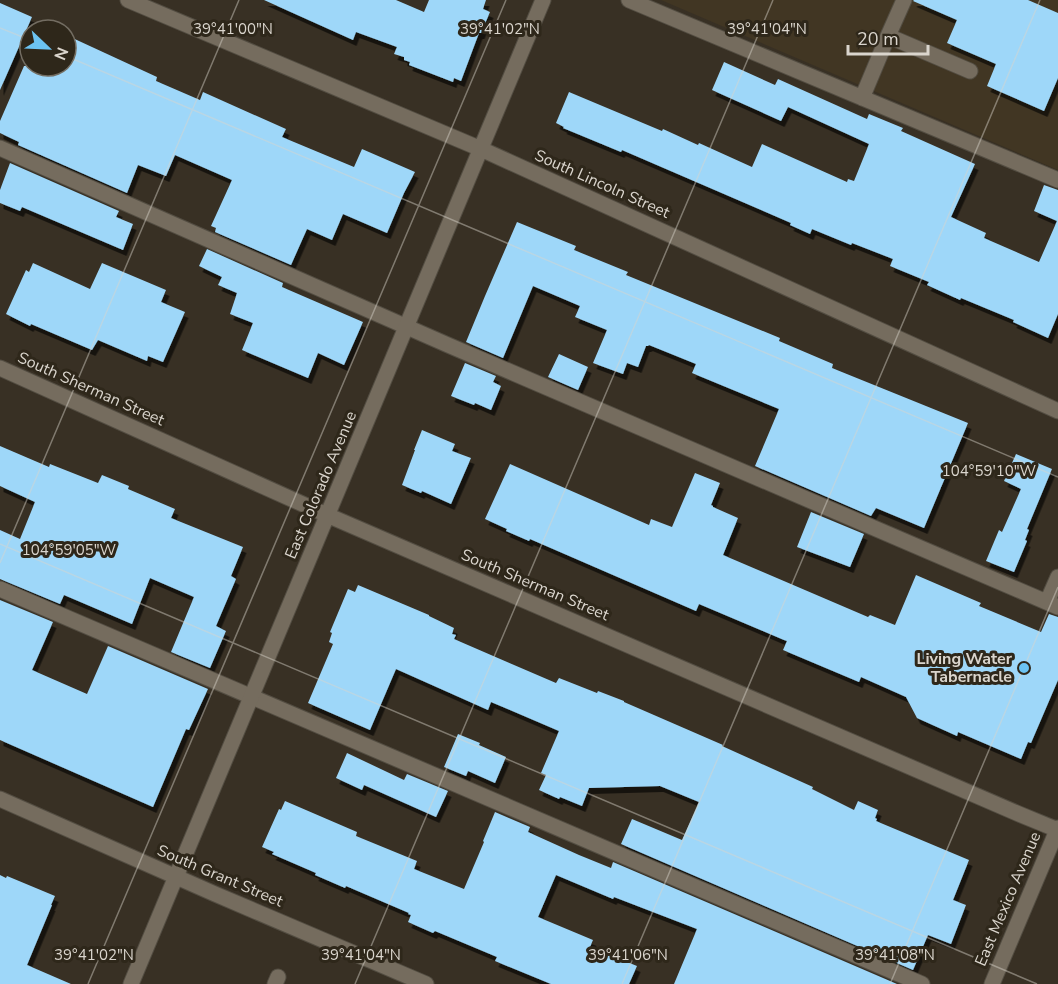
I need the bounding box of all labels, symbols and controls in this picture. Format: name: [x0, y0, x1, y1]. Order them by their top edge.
north arrow: [18, 18, 78, 78]
scale bar: [848, 18, 928, 56]
text: 39°41'00"N: [193, 19, 273, 39]
text: 39°41'02"N: [460, 19, 540, 39]
text: 39°41'04"N: [727, 19, 807, 39]
text: 20 m: [857, 27, 899, 51]
text: N: [48, 44, 73, 63]
street label: South Lincoln Street: [531, 144, 673, 224]
street label: South Sherman Street: [14, 347, 168, 431]
street label: East Colorado Avenue: [280, 408, 362, 562]
text: 104°59'10"W: [942, 461, 1037, 481]
text: 104°59'05"W: [22, 540, 117, 560]
street label: South Sherman Street: [458, 544, 613, 626]
place label: Living Water Tabernacle: [916, 648, 1013, 688]
marker: Living Water Tabernacle: [1017, 661, 1031, 675]
street label: East Mexico Avenue: [970, 828, 1046, 970]
street label: South Grant Street: [154, 840, 287, 913]
text: 39°41'02"N: [54, 945, 134, 965]
text: 39°41'04"N: [321, 945, 401, 965]
text: 39°41'06"N: [588, 945, 668, 965]
text: 39°41'08"N: [855, 945, 935, 965]

